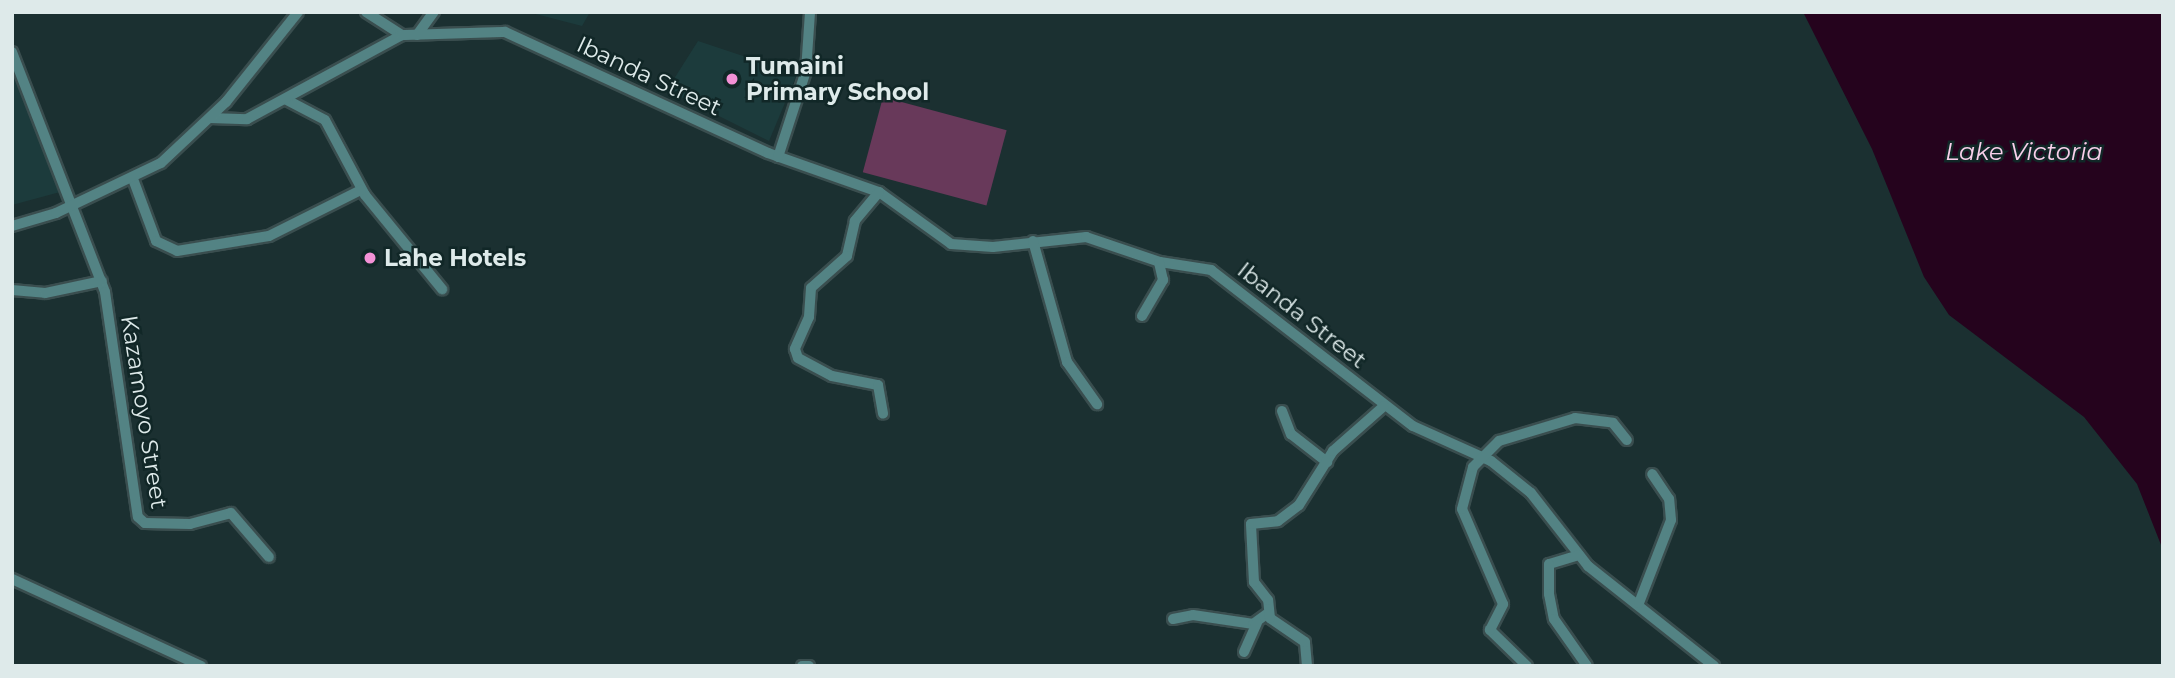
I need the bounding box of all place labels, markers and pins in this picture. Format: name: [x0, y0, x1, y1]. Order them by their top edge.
place label: Tumaini Primary School: [746, 52, 929, 106]
marker: Tumaini Primary School: [724, 71, 740, 87]
place label: Lahe Hotels: [384, 244, 526, 272]
marker: Lahe Hotels: [362, 250, 378, 266]

